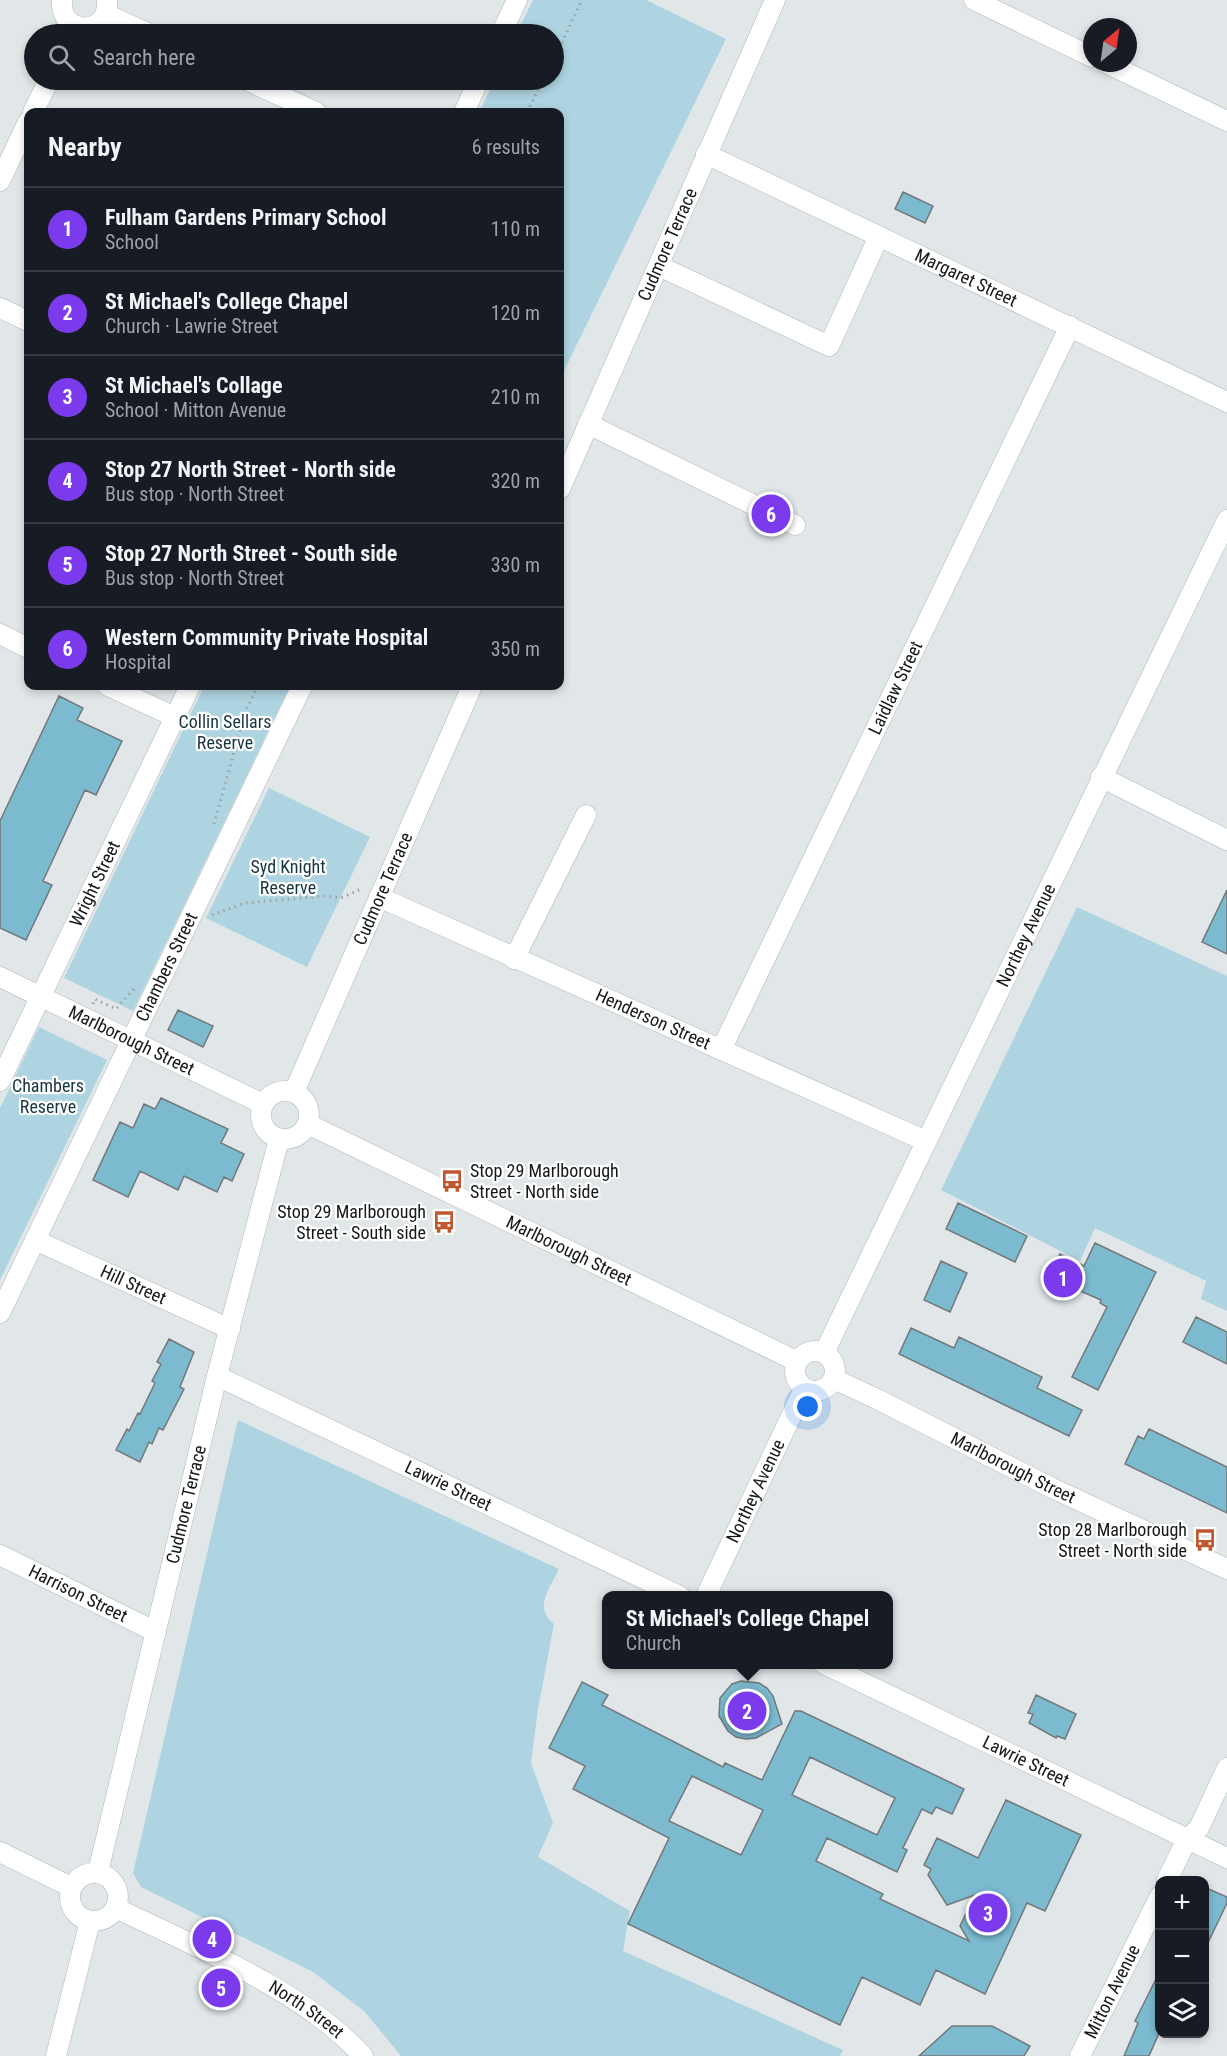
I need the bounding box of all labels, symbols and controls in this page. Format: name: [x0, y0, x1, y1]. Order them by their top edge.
north arrow: [1083, 18, 1137, 72]
search box: [24, 24, 564, 90]
icon: search: [45, 41, 78, 74]
text: Search here: [93, 45, 195, 70]
text: Nearby: [48, 132, 122, 162]
text: 6 results: [472, 135, 540, 159]
street label: Cudmore Terrace: [633, 185, 701, 304]
text: Fulham Gardens Primary School: [105, 205, 386, 230]
text: 1: [62, 217, 73, 241]
text: 110 m: [491, 217, 540, 241]
text: School: [105, 230, 159, 254]
street label: Margaret Street: [912, 244, 1021, 311]
text: St Michael's College Chapel: [105, 289, 348, 314]
text: 2: [62, 301, 73, 325]
text: 120 m: [491, 301, 540, 325]
text: Church · Lawrie Street: [105, 314, 278, 338]
text: St Michael's Collage: [105, 373, 282, 398]
text: 3: [62, 385, 73, 409]
text: 210 m: [491, 385, 540, 409]
text: School · Mitton Avenue: [105, 398, 286, 422]
text: Stop 27 North Street - North side: [105, 457, 396, 482]
text: 4: [62, 469, 73, 493]
text: 320 m: [491, 469, 540, 493]
text: Bus stop · North Street: [105, 482, 284, 506]
pin: 6: [752, 492, 790, 536]
text: Stop 27 North Street - South side: [105, 541, 397, 566]
text: 5: [62, 553, 73, 577]
text: 330 m: [491, 553, 540, 577]
text: Bus stop · North Street: [105, 566, 284, 590]
text: Western Community Private Hospital: [105, 625, 428, 650]
text: 6: [62, 637, 73, 661]
text: 350 m: [491, 637, 540, 661]
street label: Laidlaw Street: [864, 638, 927, 738]
text: Hospital: [105, 650, 171, 674]
park label: Collin Sellars Reserve: [179, 711, 271, 753]
street label: Cudmore Terrace: [349, 829, 417, 948]
street label: Wright Street: [65, 837, 124, 930]
park label: Syd Knight Reserve: [250, 856, 326, 898]
street label: Northey Avenue: [992, 880, 1059, 990]
street label: Chambers Street: [131, 909, 201, 1025]
street label: Henderson Street: [593, 984, 714, 1054]
street label: Marlborough Street: [66, 1001, 198, 1079]
park label: Chambers Reserve: [12, 1075, 84, 1117]
place label: Stop 29 Marlborough Street - North side: [470, 1160, 619, 1202]
bus stop icon: Stop 29 Marlborough Street - North side: [439, 1168, 465, 1194]
place label: Stop 29 Marlborough Street - South side: [277, 1201, 426, 1243]
bus stop icon: Stop 29 Marlborough Street - South side: [431, 1209, 457, 1235]
street label: Marlborough Street: [503, 1211, 635, 1290]
pin: 1: [1044, 1256, 1082, 1300]
street label: Hill Street: [97, 1260, 170, 1308]
your location: [793, 1392, 822, 1421]
street label: Marlborough Street: [947, 1427, 1079, 1507]
street label: Northey Avenue: [722, 1436, 789, 1546]
street label: Cudmore Terrace: [161, 1443, 210, 1566]
street label: Lawrie Street: [402, 1456, 495, 1515]
place label: Stop 28 Marlborough Street - North side: [1038, 1519, 1187, 1561]
bus stop icon: Stop 28 Marlborough Street - North side: [1192, 1527, 1218, 1553]
street label: Harrison Street: [26, 1560, 131, 1626]
popup: [602, 1591, 893, 1669]
text: St Michael's College Chapel: [626, 1606, 869, 1631]
text: Church: [626, 1631, 681, 1655]
pin: 2: [728, 1688, 766, 1734]
street label: Lawrie Street: [979, 1731, 1073, 1790]
map controls: [1155, 1876, 1209, 2038]
button: +: [1155, 1876, 1209, 1930]
pin: 3: [968, 1890, 1008, 1936]
pin: 4: [192, 1916, 232, 1962]
button: −: [1155, 1930, 1209, 1984]
street label: Mitton Avenue: [1080, 1941, 1144, 2042]
pin: 5: [202, 1966, 240, 2010]
street label: North Street: [265, 1976, 348, 2042]
button: layers: [1155, 1984, 1209, 2038]

